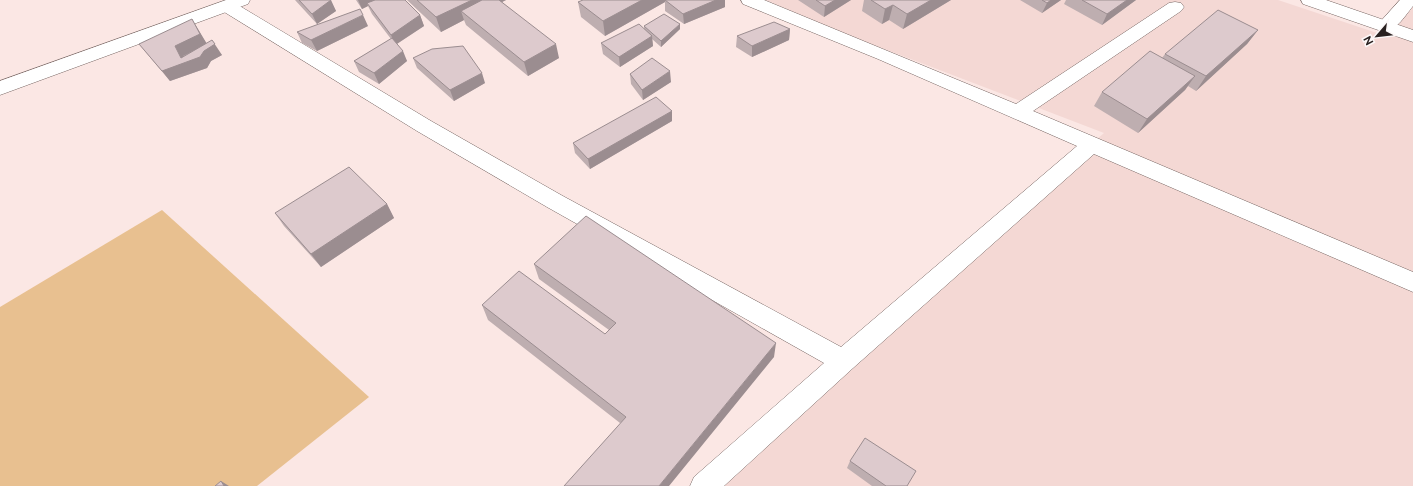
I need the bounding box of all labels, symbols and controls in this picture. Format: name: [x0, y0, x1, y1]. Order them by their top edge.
north arrow: [1357, 16, 1397, 56]
text: N: [1361, 34, 1376, 47]

